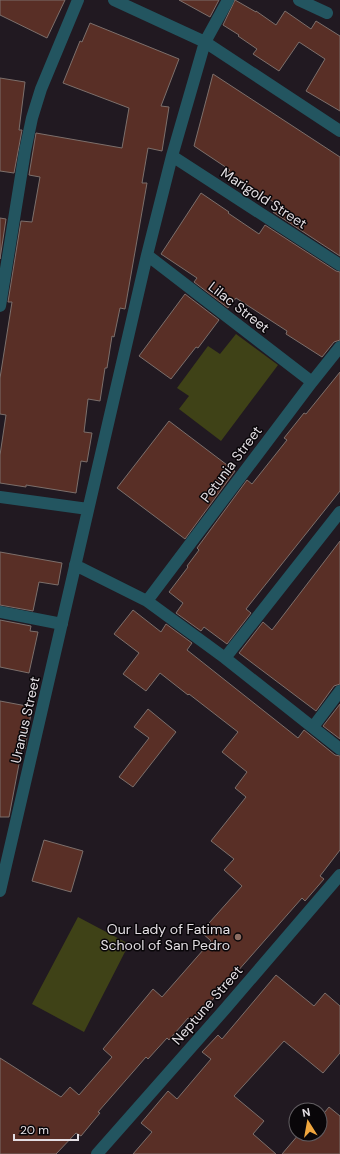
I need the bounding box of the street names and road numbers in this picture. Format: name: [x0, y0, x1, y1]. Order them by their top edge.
street label: Marigold Street: [218, 163, 310, 233]
street label: Lilac Street: [205, 277, 273, 337]
street label: Petunia Street: [196, 422, 266, 506]
street label: Uranus Street: [6, 675, 44, 765]
street label: Neptune Street: [168, 962, 246, 1048]

